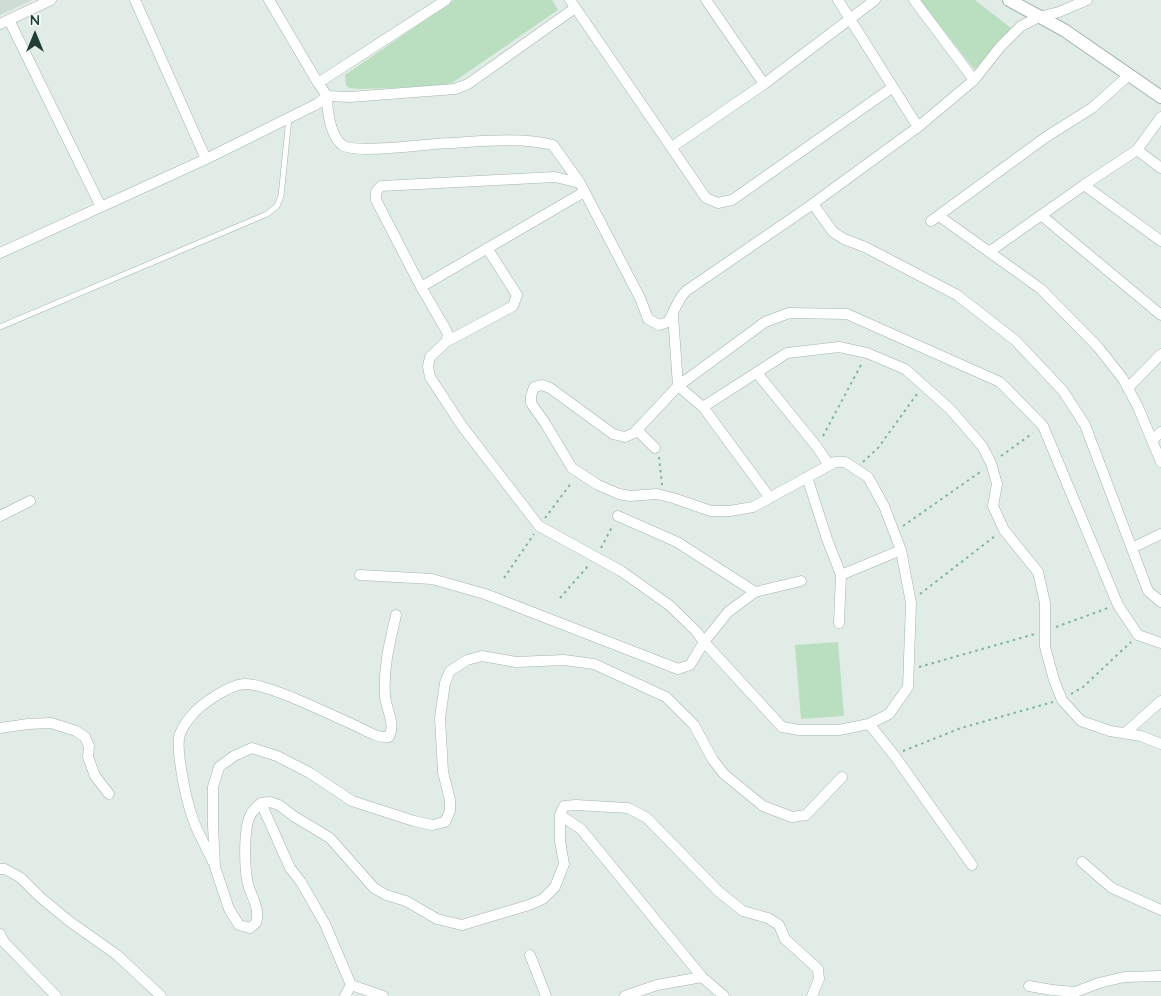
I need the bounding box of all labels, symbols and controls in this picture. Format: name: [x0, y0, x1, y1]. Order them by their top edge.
north arrow: [10, 10, 60, 60]
text: N: [30, 11, 40, 29]

